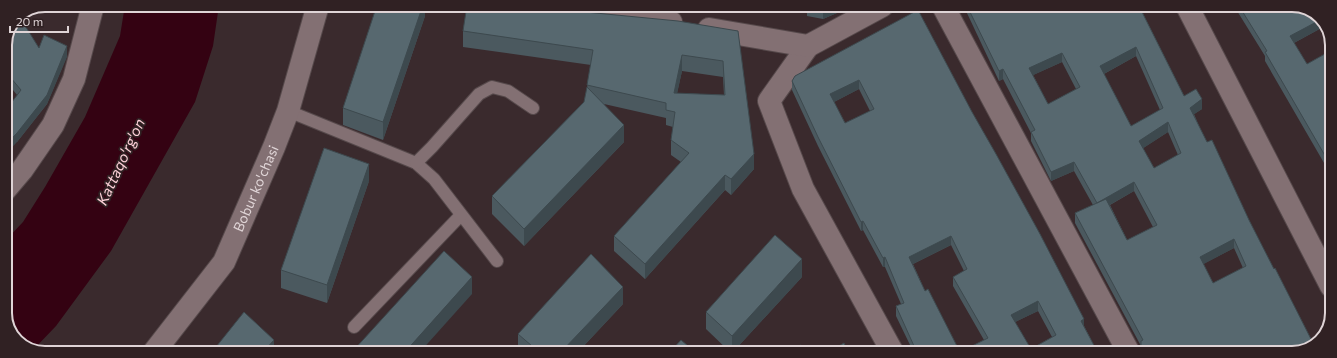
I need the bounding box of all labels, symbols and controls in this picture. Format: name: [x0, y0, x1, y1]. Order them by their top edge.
scale bar: [10, 8, 68, 34]
text: 20 m: [16, 14, 43, 28]
water label: Kattaqo'rg'on: [92, 115, 148, 208]
street label: Bobur ko'chasi: [229, 143, 282, 234]

